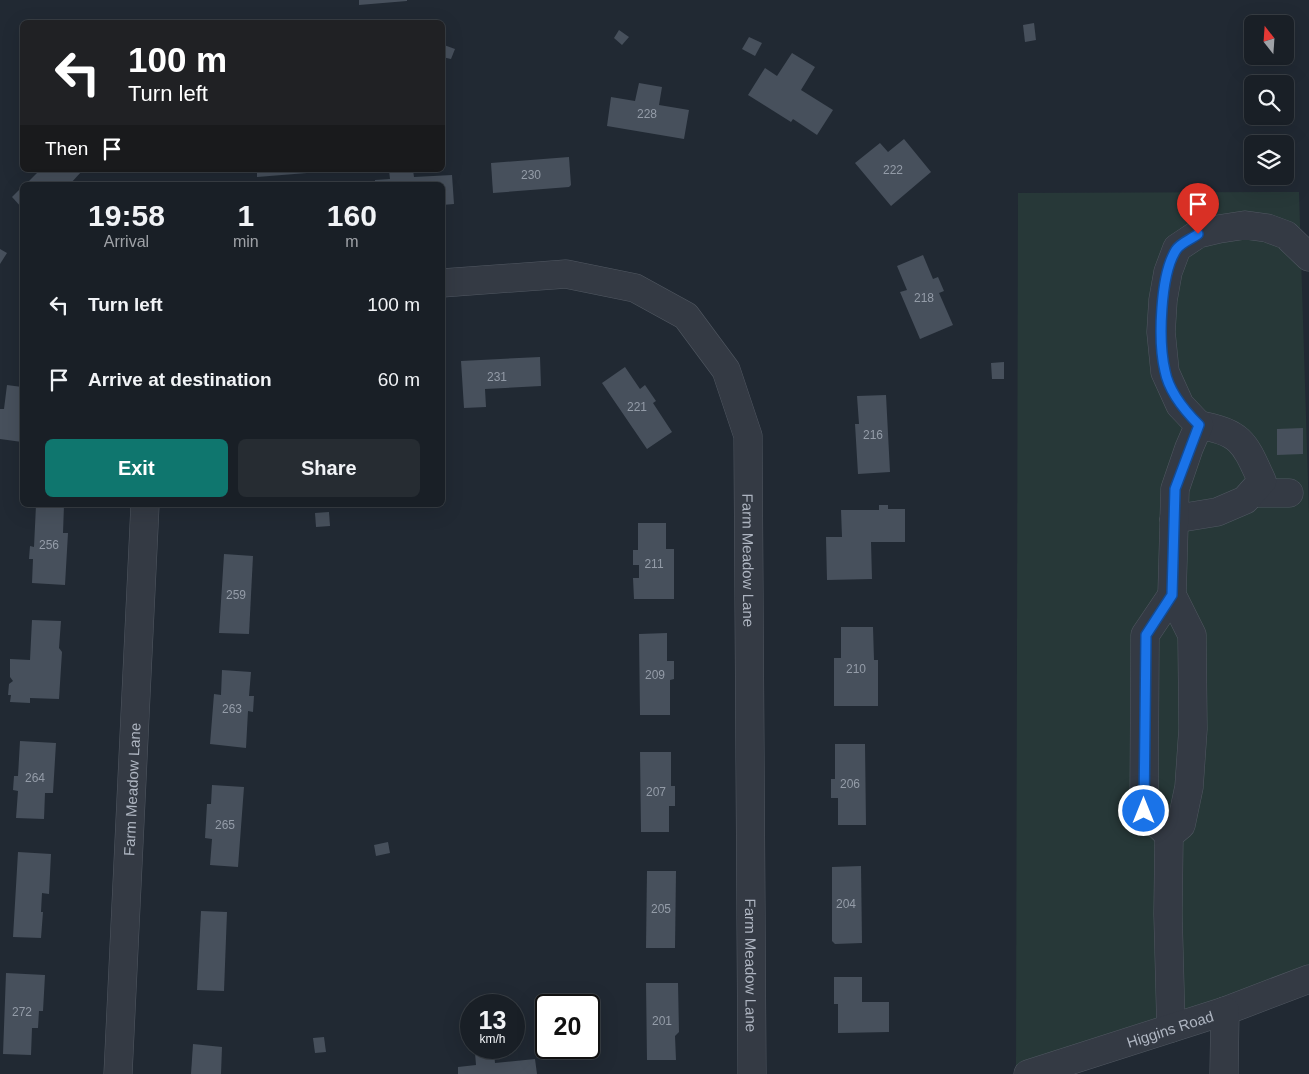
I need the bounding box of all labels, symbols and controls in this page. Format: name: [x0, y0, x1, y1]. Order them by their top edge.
north arrow: [1244, 15, 1294, 65]
map controls: [1244, 15, 1294, 185]
icon: left: [45, 40, 110, 105]
text: 100 m: [128, 40, 227, 79]
button: search: [1244, 75, 1294, 125]
text: Turn left: [128, 81, 208, 106]
house number: 228: [637, 107, 657, 121]
icon: arrive: [98, 135, 126, 163]
button: layers: [1244, 135, 1294, 185]
text: Then: [45, 138, 88, 159]
house number: 222: [883, 163, 903, 177]
house number: 230: [521, 168, 541, 182]
pin: [1177, 183, 1219, 234]
icon: arrive: [1184, 190, 1212, 218]
text: 19:58: [88, 199, 165, 232]
text: 1: [237, 199, 254, 232]
text: 160: [327, 199, 377, 232]
text: Arrival: [104, 233, 149, 250]
text: min: [233, 233, 259, 250]
text: m: [345, 233, 358, 250]
icon: left: [45, 291, 73, 319]
house number: 218: [914, 291, 934, 305]
text: Turn left: [88, 294, 163, 315]
text: 100 m: [367, 294, 420, 315]
icon: arrive: [45, 366, 73, 394]
text: Arrive at destination: [88, 369, 272, 390]
text: 60 m: [378, 369, 420, 390]
house number: 231: [487, 370, 507, 384]
house number: 221: [627, 400, 647, 414]
house number: 216: [863, 428, 883, 442]
button: Exit: [45, 439, 228, 497]
button: Share: [238, 439, 420, 497]
street label: Farm Meadow Lane: [740, 494, 758, 627]
house number: 256: [39, 538, 59, 552]
house number: 211: [644, 557, 664, 571]
house number: 259: [226, 588, 246, 602]
house number: 210: [846, 662, 866, 676]
house number: 209: [645, 668, 665, 682]
house number: 263: [222, 702, 242, 716]
street label: Farm Meadow Lane: [120, 722, 143, 856]
house number: 264: [25, 771, 45, 785]
house number: 206: [840, 777, 860, 791]
position arrow: [1117, 784, 1169, 836]
house number: 207: [646, 785, 666, 799]
house number: 265: [215, 818, 235, 832]
house number: 204: [836, 897, 856, 911]
street label: Farm Meadow Lane: [742, 899, 760, 1032]
house number: 205: [651, 902, 671, 916]
speed limit sign: 20: [535, 994, 600, 1059]
house number: 272: [12, 1005, 32, 1019]
text: 13: [479, 1006, 506, 1034]
street label: Higgins Road: [1124, 1007, 1215, 1050]
house number: 201: [652, 1014, 672, 1028]
text: km/h: [479, 1032, 506, 1046]

